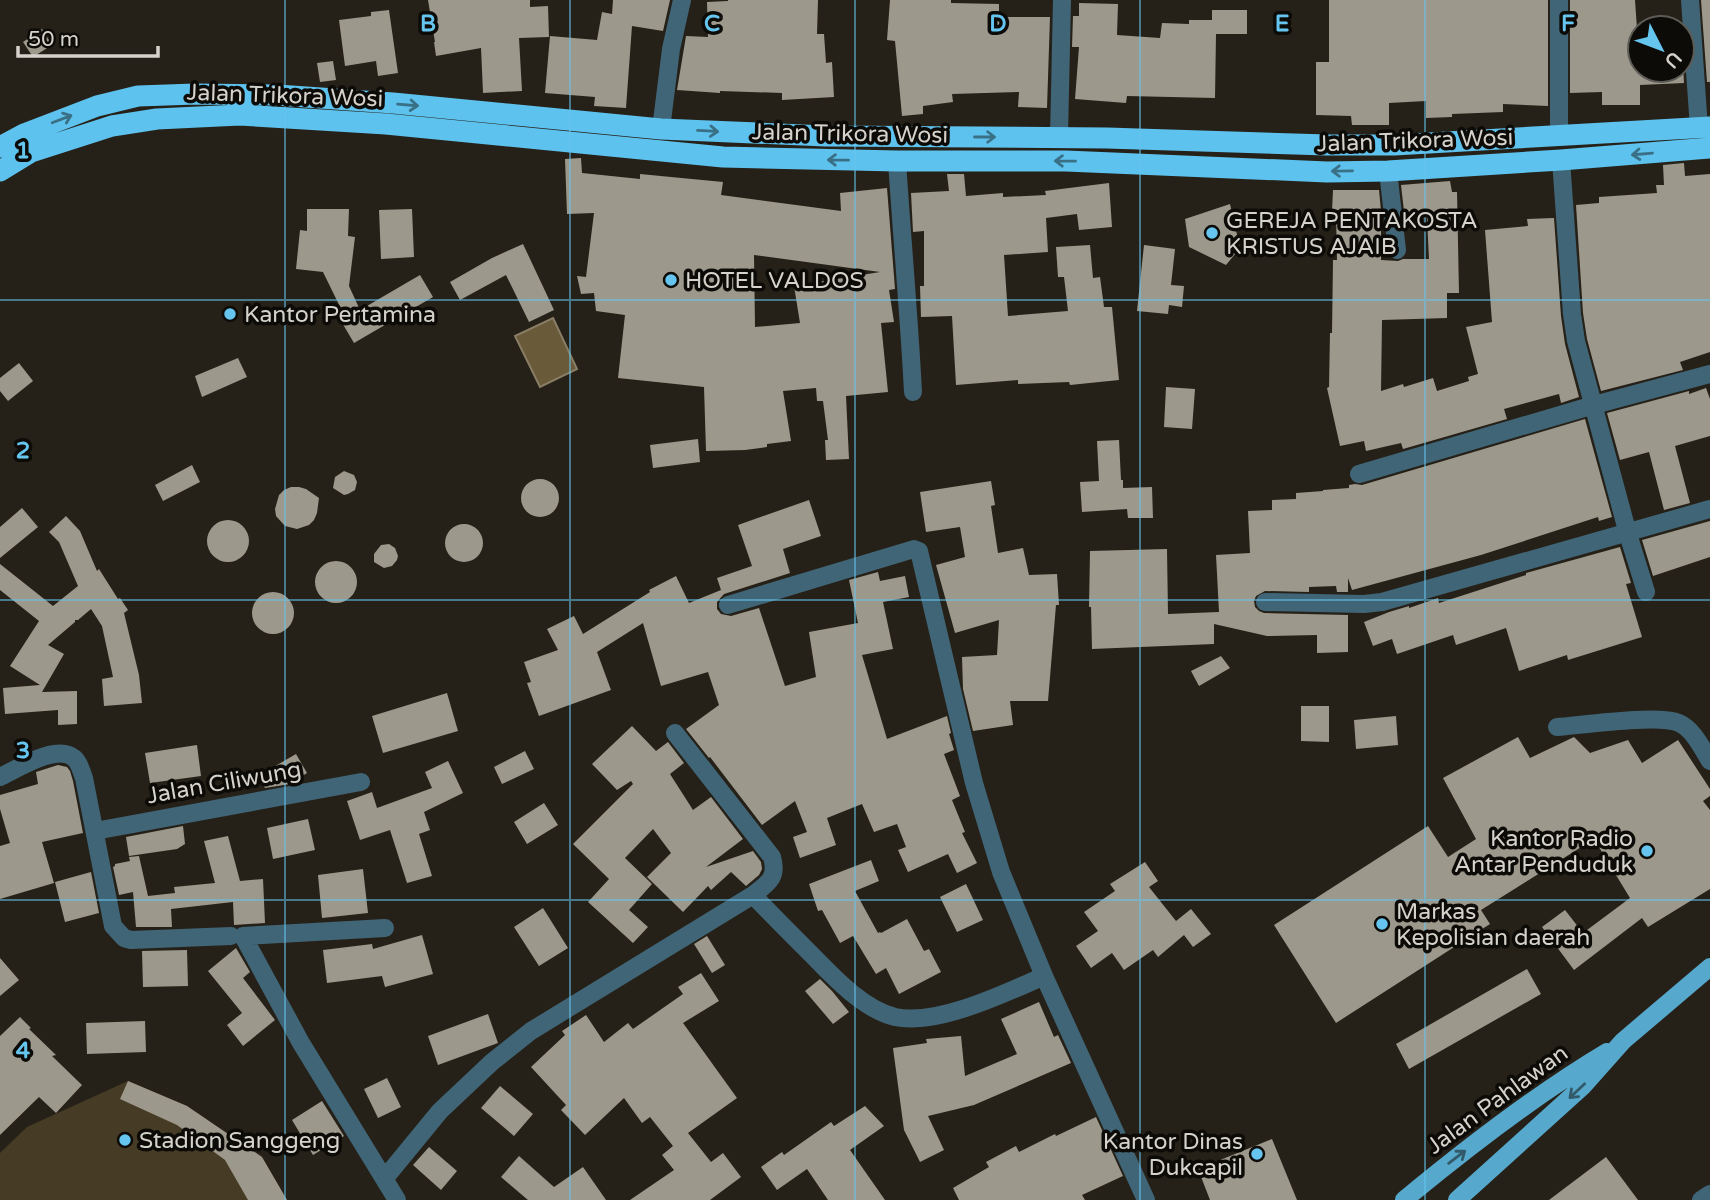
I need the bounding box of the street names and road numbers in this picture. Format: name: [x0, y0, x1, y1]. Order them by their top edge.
street label: Jalan Trikora Wosi: [186, 79, 384, 113]
street label: Jalan Trikora Wosi: [752, 118, 948, 150]
street label: Jalan Trikora Wosi: [1316, 124, 1514, 158]
street label: Jalan Ciliwung: [145, 756, 304, 810]
street label: Jalan Pahlawan: [1422, 1039, 1574, 1160]

